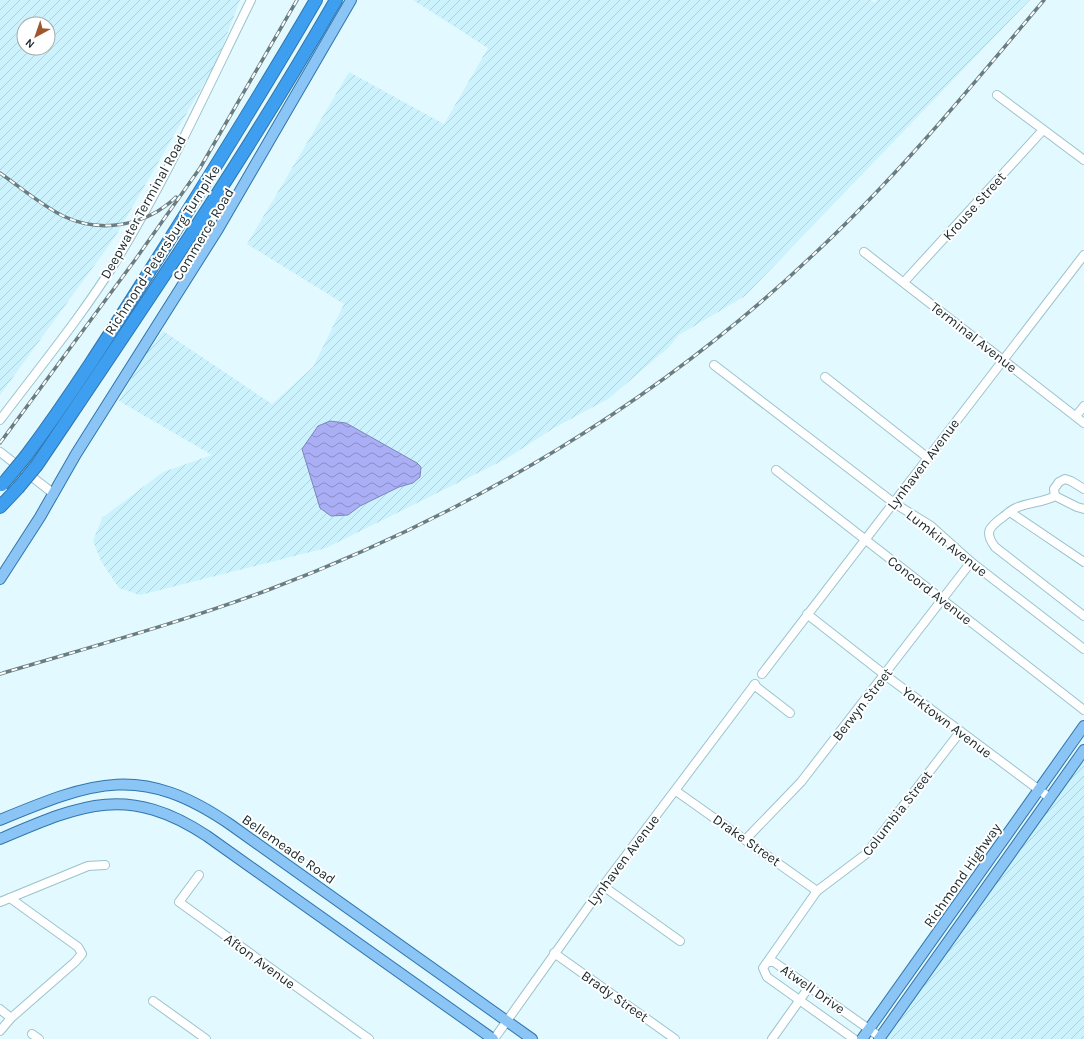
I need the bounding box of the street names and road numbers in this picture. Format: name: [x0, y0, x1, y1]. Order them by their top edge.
street label: Deepwater Terminal Road: [97, 132, 190, 282]
street label: Richmond-Petersburg Turnpike: [101, 162, 224, 338]
street label: Krouse Street: [939, 169, 1009, 244]
street label: Commerce Road: [169, 185, 238, 283]
street label: Terminal Avenue: [927, 298, 1020, 376]
street label: Lynhaven Avenue: [884, 416, 963, 513]
street label: Lumkin Avenue: [903, 507, 991, 580]
street label: Concord Avenue: [884, 552, 975, 629]
street label: Berwyn Street: [829, 664, 896, 744]
street label: Yorktown Avenue: [898, 683, 995, 762]
street label: Columbia Street: [859, 767, 936, 859]
street label: Bellemeade Road: [239, 811, 339, 888]
street label: Drake Street: [710, 811, 784, 870]
street label: Lynhaven Avenue: [584, 812, 663, 909]
street label: Richmond Highway: [920, 819, 1005, 931]
street label: Afton Avenue: [221, 930, 298, 993]
street label: Atwell Drive: [777, 961, 848, 1018]
street label: Brady Street: [578, 967, 652, 1026]

